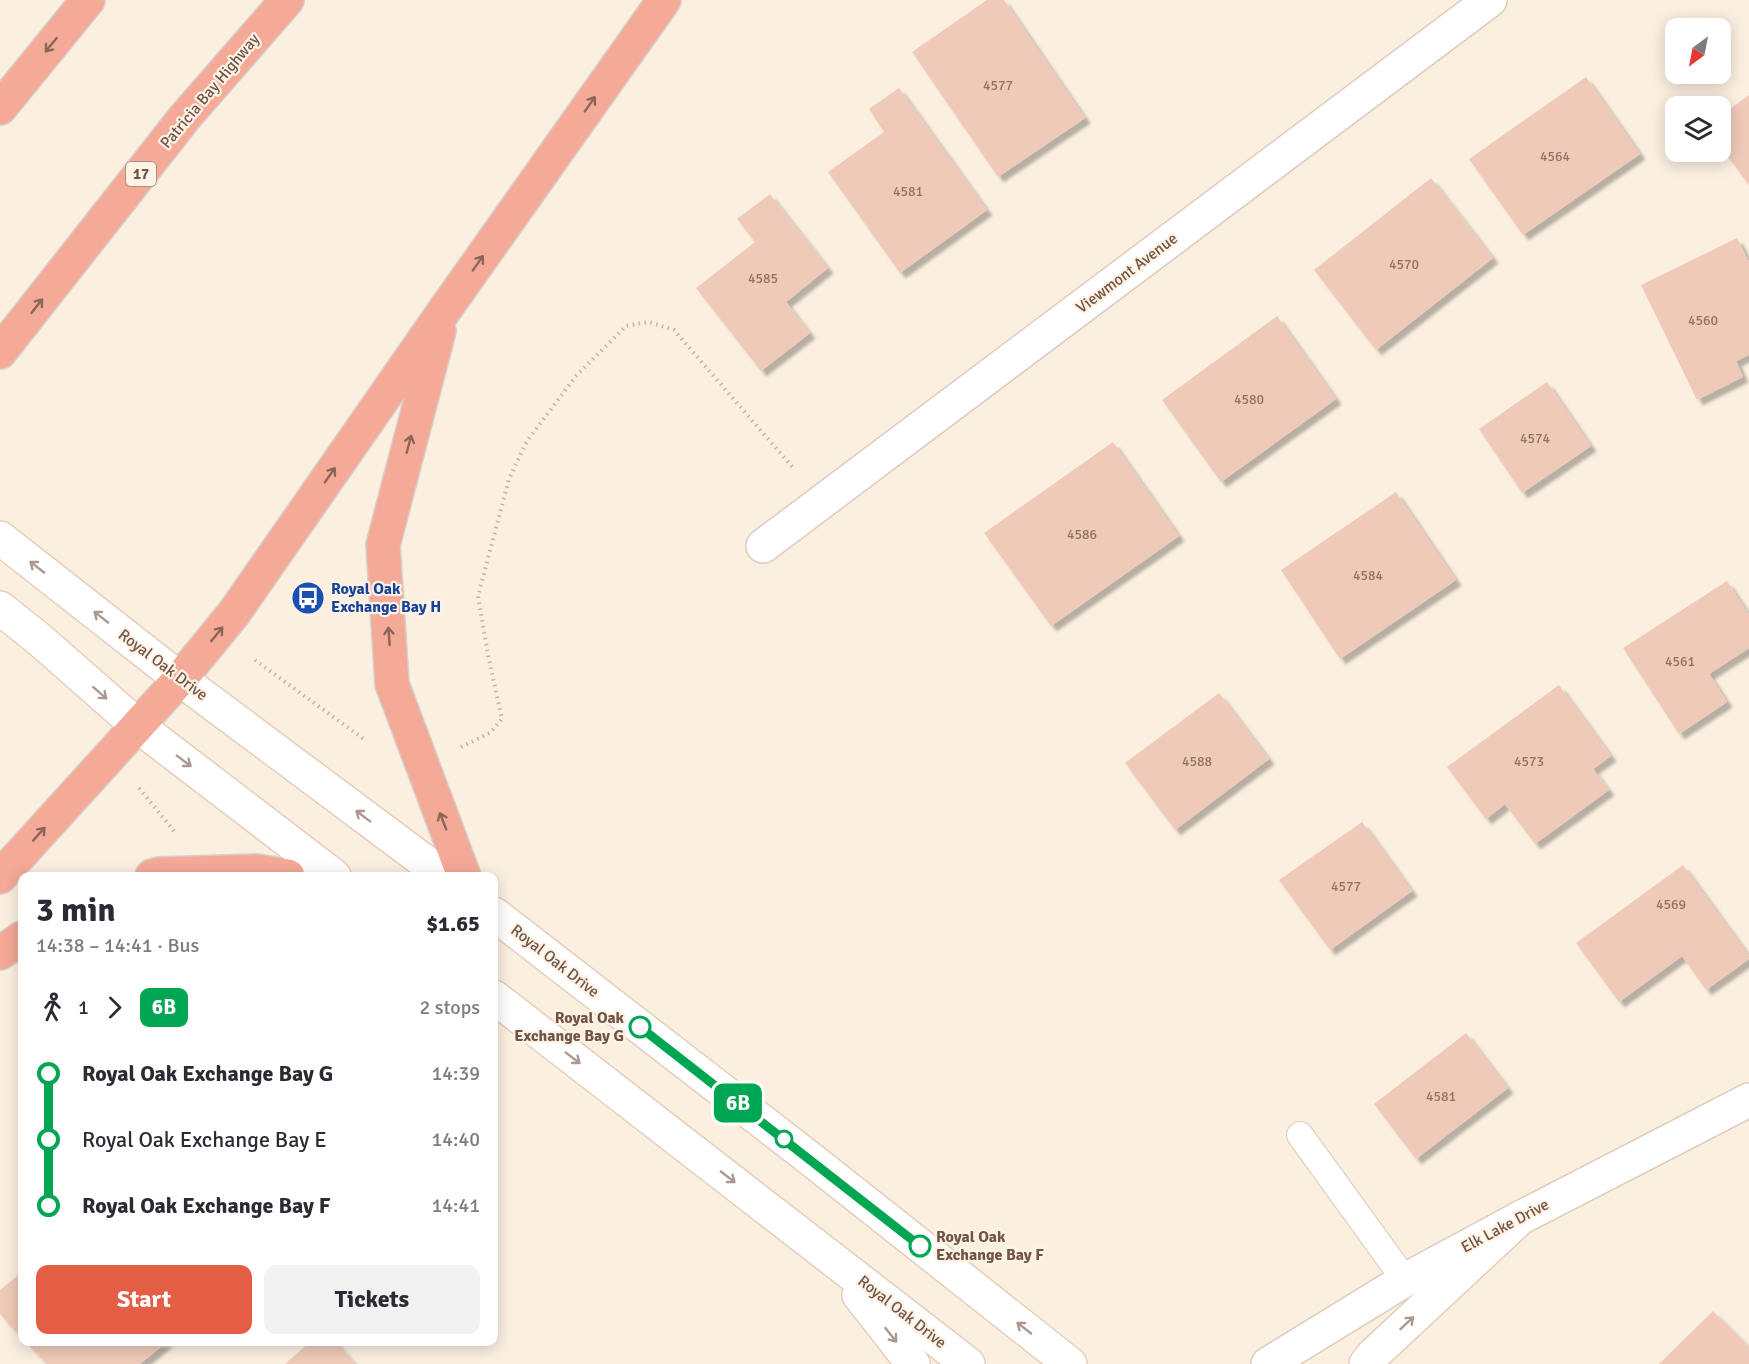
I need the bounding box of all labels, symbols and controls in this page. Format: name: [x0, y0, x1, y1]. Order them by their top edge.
north arrow: [1665, 18, 1731, 84]
map controls: [1665, 18, 1731, 162]
street label: Patricia Bay Highway: [156, 29, 264, 153]
one-way arrow: [44, 37, 58, 52]
house number: 4577: [983, 77, 1013, 94]
one-way arrow: [584, 96, 596, 113]
button: layers: [1665, 96, 1731, 162]
house number: 4564: [1540, 148, 1571, 165]
road number: 17: [126, 162, 156, 186]
house number: 4581: [893, 183, 923, 200]
street label: Viewmont Avenue: [1072, 228, 1182, 318]
one-way arrow: [472, 256, 484, 272]
house number: 4570: [1389, 256, 1419, 273]
house number: 4585: [748, 270, 778, 287]
one-way arrow: [30, 299, 43, 315]
house number: 4560: [1688, 312, 1718, 329]
house number: 4580: [1234, 391, 1264, 408]
house number: 4574: [1520, 430, 1551, 447]
one-way arrow: [404, 435, 416, 454]
one-way arrow: [324, 467, 336, 484]
house number: 4586: [1067, 526, 1097, 543]
one-way arrow: [29, 560, 45, 573]
house number: 4584: [1353, 567, 1384, 584]
place label: Royal Oak Exchange Bay H: [331, 579, 441, 617]
bus stop icon: Royal Oak Exchange Bay H: [290, 580, 326, 616]
one-way arrow: [93, 611, 109, 624]
street label: Royal Oak Drive: [114, 625, 212, 705]
one-way arrow: [383, 626, 394, 646]
one-way arrow: [210, 627, 224, 642]
house number: 4561: [1665, 653, 1695, 670]
one-way arrow: [92, 686, 108, 699]
house number: 4588: [1182, 753, 1212, 770]
house number: 4573: [1514, 753, 1544, 770]
one-way arrow: [176, 755, 192, 768]
one-way arrow: [356, 810, 372, 822]
one-way arrow: [437, 812, 448, 831]
one-way arrow: [32, 827, 46, 842]
house number: 4577: [1331, 878, 1361, 895]
text: 3 min: [36, 890, 116, 931]
house number: 4569: [1656, 896, 1686, 913]
text: $1.65: [426, 910, 480, 937]
street label: Royal Oak Drive: [507, 920, 603, 1002]
text: 14:38 – 14:41 · Bus: [36, 933, 199, 958]
icon: walk: [36, 991, 69, 1024]
icon: forward: [98, 991, 131, 1024]
text: 6B: [152, 994, 176, 1020]
text: 1: [78, 995, 89, 1020]
text: 2 stops: [419, 995, 480, 1020]
place label: Royal Oak Exchange Bay G: [514, 1008, 625, 1046]
marker: Royal Oak Exchange Bay G: [629, 1016, 651, 1038]
one-way arrow: [565, 1052, 581, 1065]
text: Royal Oak Exchange Bay G: [82, 1060, 333, 1087]
text: 14:39: [431, 1061, 480, 1086]
line badge: 6B: [711, 1084, 765, 1122]
house number: 4581: [1426, 1088, 1456, 1105]
text: 6B: [726, 1090, 750, 1116]
text: Royal Oak Exchange Bay E: [82, 1126, 327, 1153]
text: 14:40: [431, 1127, 480, 1152]
unlabelled marker: [775, 1130, 793, 1148]
one-way arrow: [719, 1171, 735, 1184]
text: Royal Oak Exchange Bay F: [82, 1192, 330, 1219]
text: 14:41: [431, 1193, 480, 1218]
street label: Elk Lake Drive: [1458, 1194, 1552, 1258]
place label: Royal Oak Exchange Bay F: [936, 1227, 1044, 1265]
marker: Royal Oak Exchange Bay F: [909, 1235, 931, 1257]
button: Start: [36, 1265, 252, 1334]
button: Tickets: [264, 1265, 480, 1334]
street label: Royal Oak Drive: [854, 1271, 950, 1353]
one-way arrow: [1400, 1315, 1415, 1330]
one-way arrow: [1016, 1321, 1032, 1334]
one-way arrow: [884, 1327, 897, 1343]

